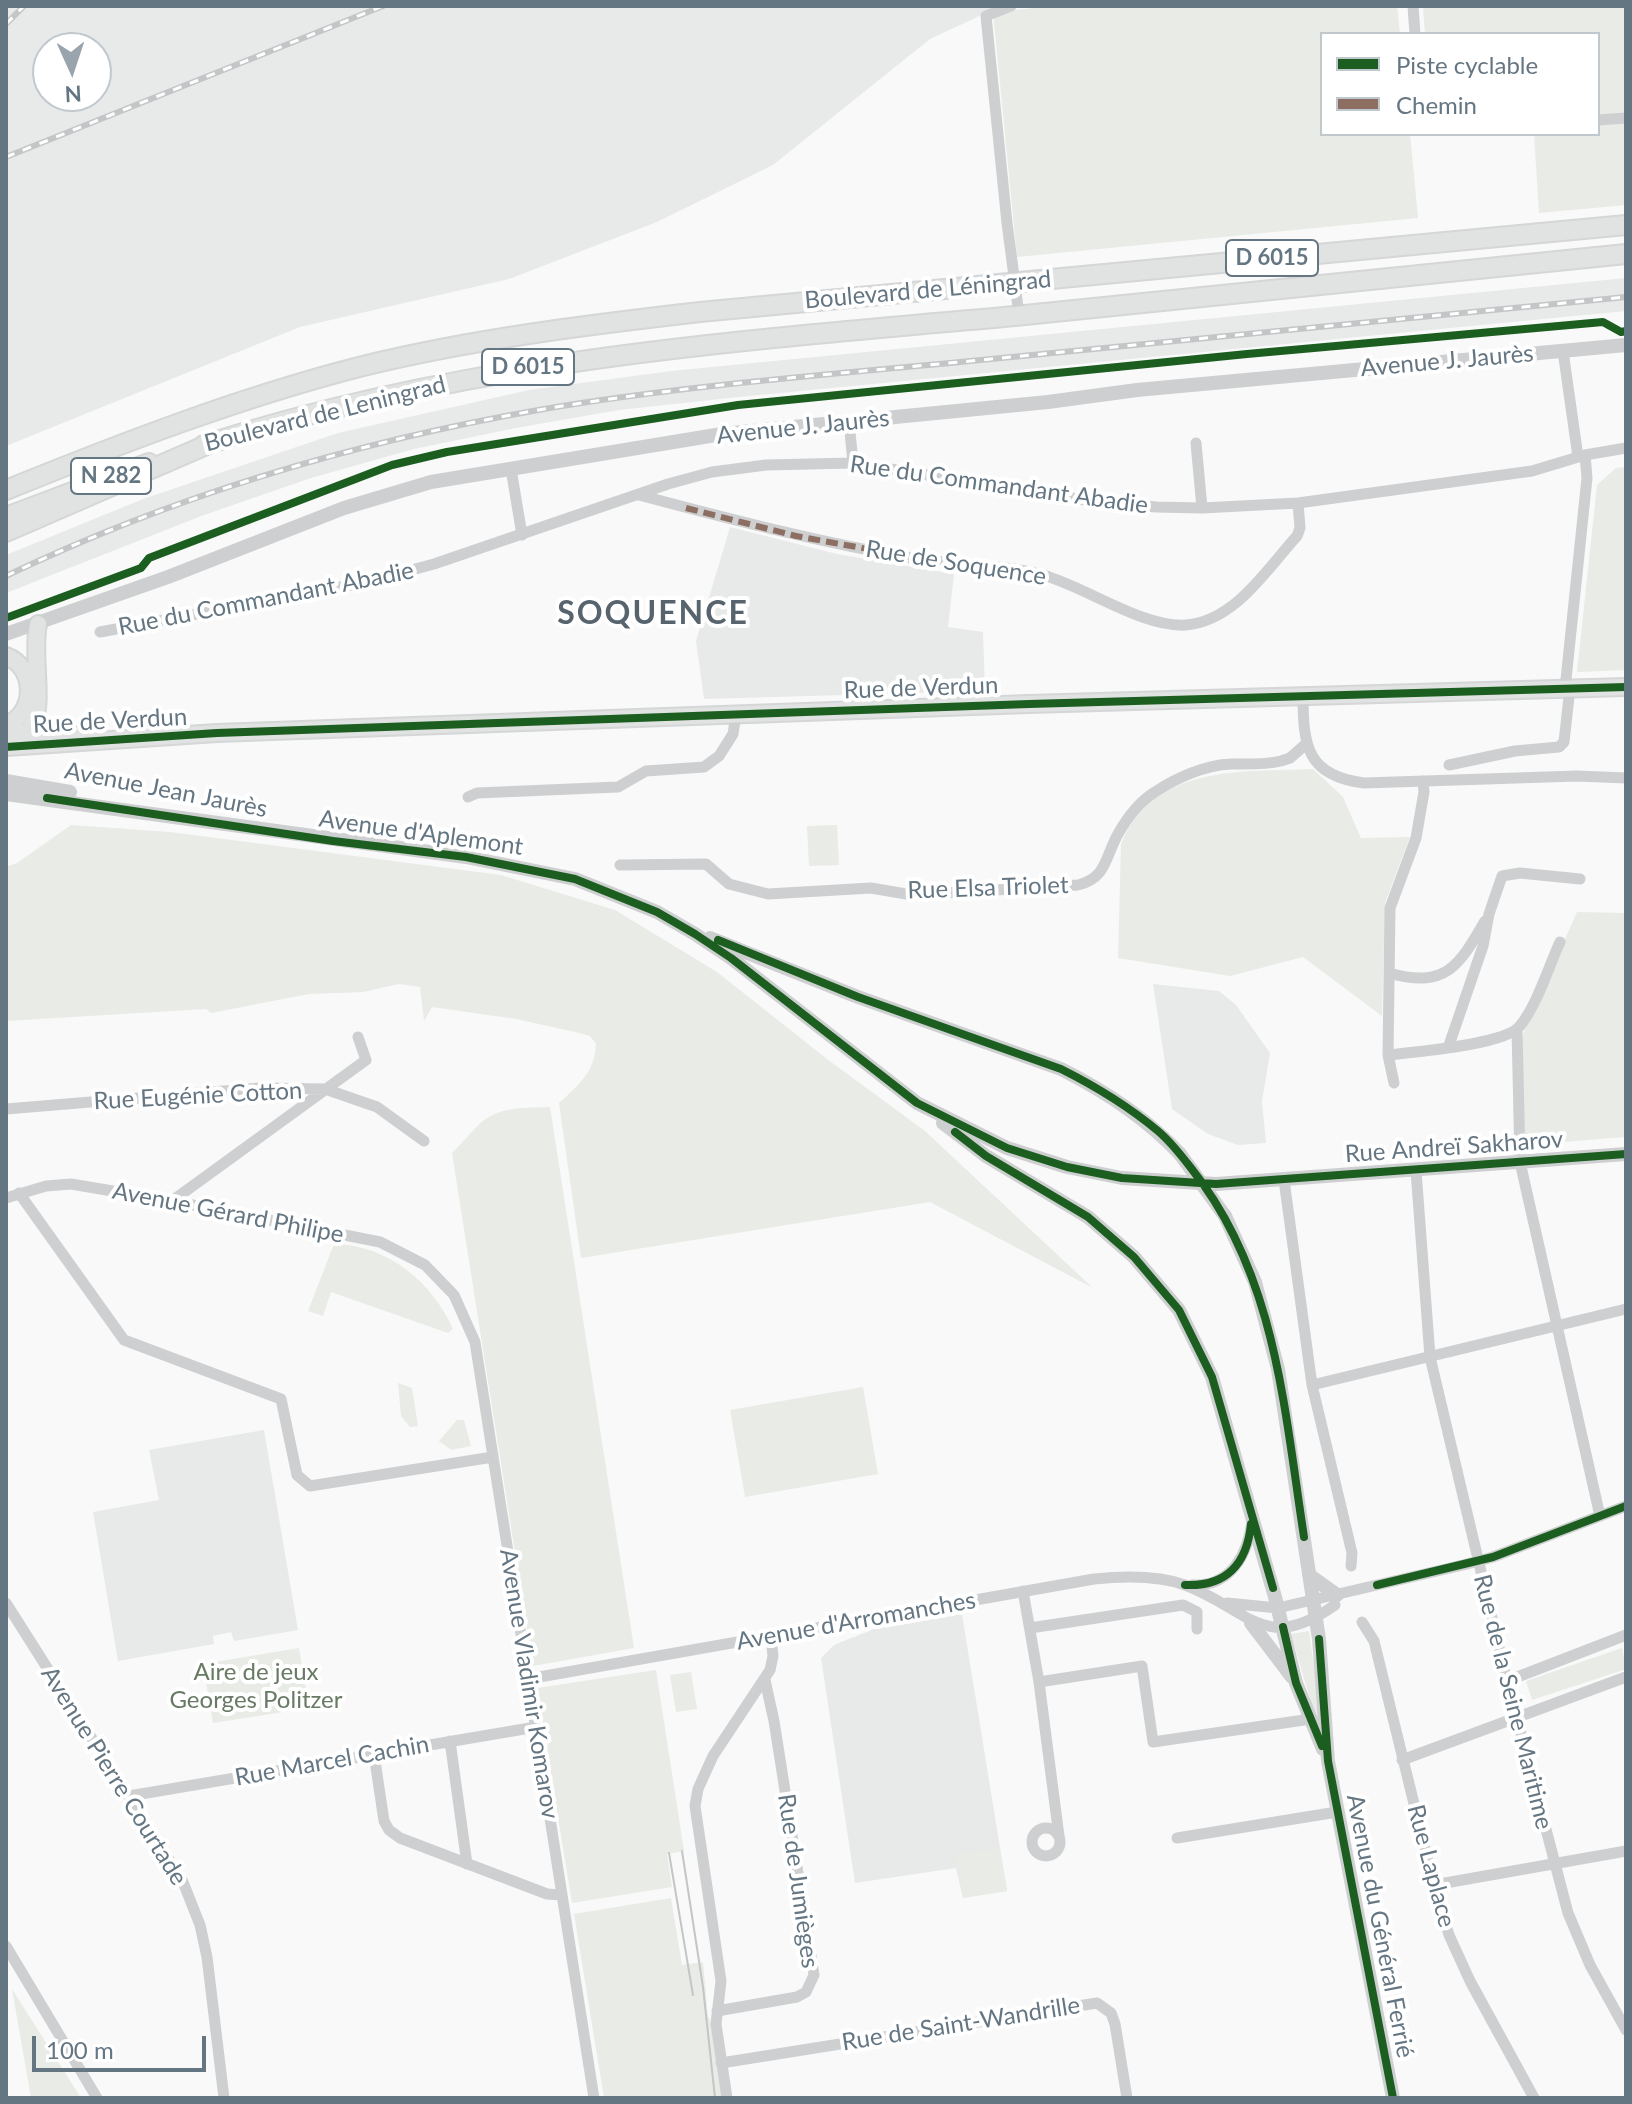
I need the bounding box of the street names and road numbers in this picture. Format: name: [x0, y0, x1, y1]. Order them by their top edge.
road number: D 6015: [1226, 240, 1318, 276]
street label: Boulevard de Léningrad: [803, 265, 1053, 315]
street label: Avenue J. Jaurès: [1359, 339, 1535, 383]
road number: D 6015: [482, 349, 574, 385]
street label: Boulevard de Leningrad: [201, 370, 449, 458]
street label: Avenue J. Jaurès: [715, 404, 891, 450]
street label: Rue du Commandant Abadie: [848, 450, 1150, 520]
road number: N 282: [71, 458, 151, 494]
street label: Rue de Soquence: [864, 535, 1048, 591]
street label: Rue du Commandant Abadie: [116, 556, 416, 642]
street label: Rue de Verdun: [843, 671, 999, 705]
street label: Rue de Verdun: [32, 703, 188, 739]
street label: Avenue Jean Jaurès: [62, 756, 270, 824]
street label: Avenue d'Aplemont: [317, 804, 525, 862]
street label: Rue Elsa Triolet: [907, 871, 1069, 905]
street label: Rue Eugénie Cotton: [93, 1076, 303, 1116]
street label: Rue Andreï Sakharov: [1344, 1125, 1564, 1169]
street label: Avenue Gérard Philipe: [110, 1176, 346, 1250]
street label: Avenue Vladimir Komarov: [493, 1547, 565, 1821]
street label: Rue de la Seine Maritime: [1467, 1571, 1559, 1833]
street label: Avenue d'Arromanches: [734, 1586, 978, 1656]
street label: Avenue Pierre Courtade: [35, 1661, 193, 1891]
street label: Rue Marcel Cachin: [233, 1730, 431, 1792]
street label: Rue de Jumièges: [772, 1792, 824, 1970]
street label: Avenue du Général Ferrié: [1340, 1792, 1420, 2060]
street label: Rue Laplace: [1401, 1801, 1461, 1931]
street label: Rue de Saint-Wandrille: [840, 1991, 1082, 2057]

